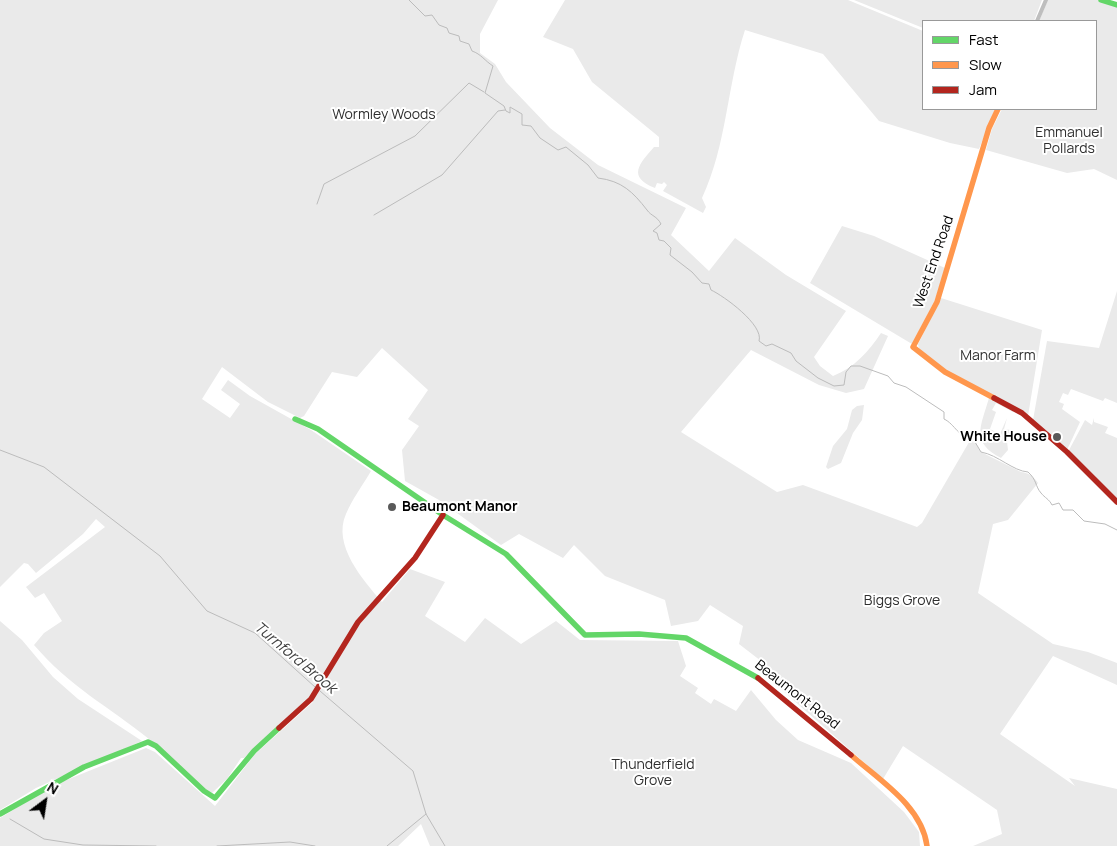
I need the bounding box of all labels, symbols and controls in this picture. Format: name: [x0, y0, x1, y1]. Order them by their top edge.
legend: [922, 20, 1097, 110]
text: Fast: [969, 29, 998, 50]
text: Slow: [969, 54, 1002, 75]
text: Jam: [969, 79, 997, 100]
park label: Wormley Woods: [332, 107, 436, 123]
park label: Emmanuel Pollards: [1035, 125, 1103, 158]
street label: West End Road: [910, 214, 958, 310]
park label: Manor Farm: [960, 348, 1036, 364]
place label: White House: [960, 429, 1047, 445]
marker: White House: [1051, 431, 1063, 443]
place label: Beaumont Manor: [402, 499, 518, 515]
marker: Beaumont Manor: [386, 501, 398, 513]
park label: Biggs Grove: [864, 593, 940, 609]
water label: Turnford Brook: [250, 618, 340, 698]
street label: Beaumont Road: [751, 657, 843, 733]
park label: Thunderfield Grove: [612, 757, 694, 790]
north arrow: [20, 776, 70, 826]
text: N: [44, 777, 62, 798]

